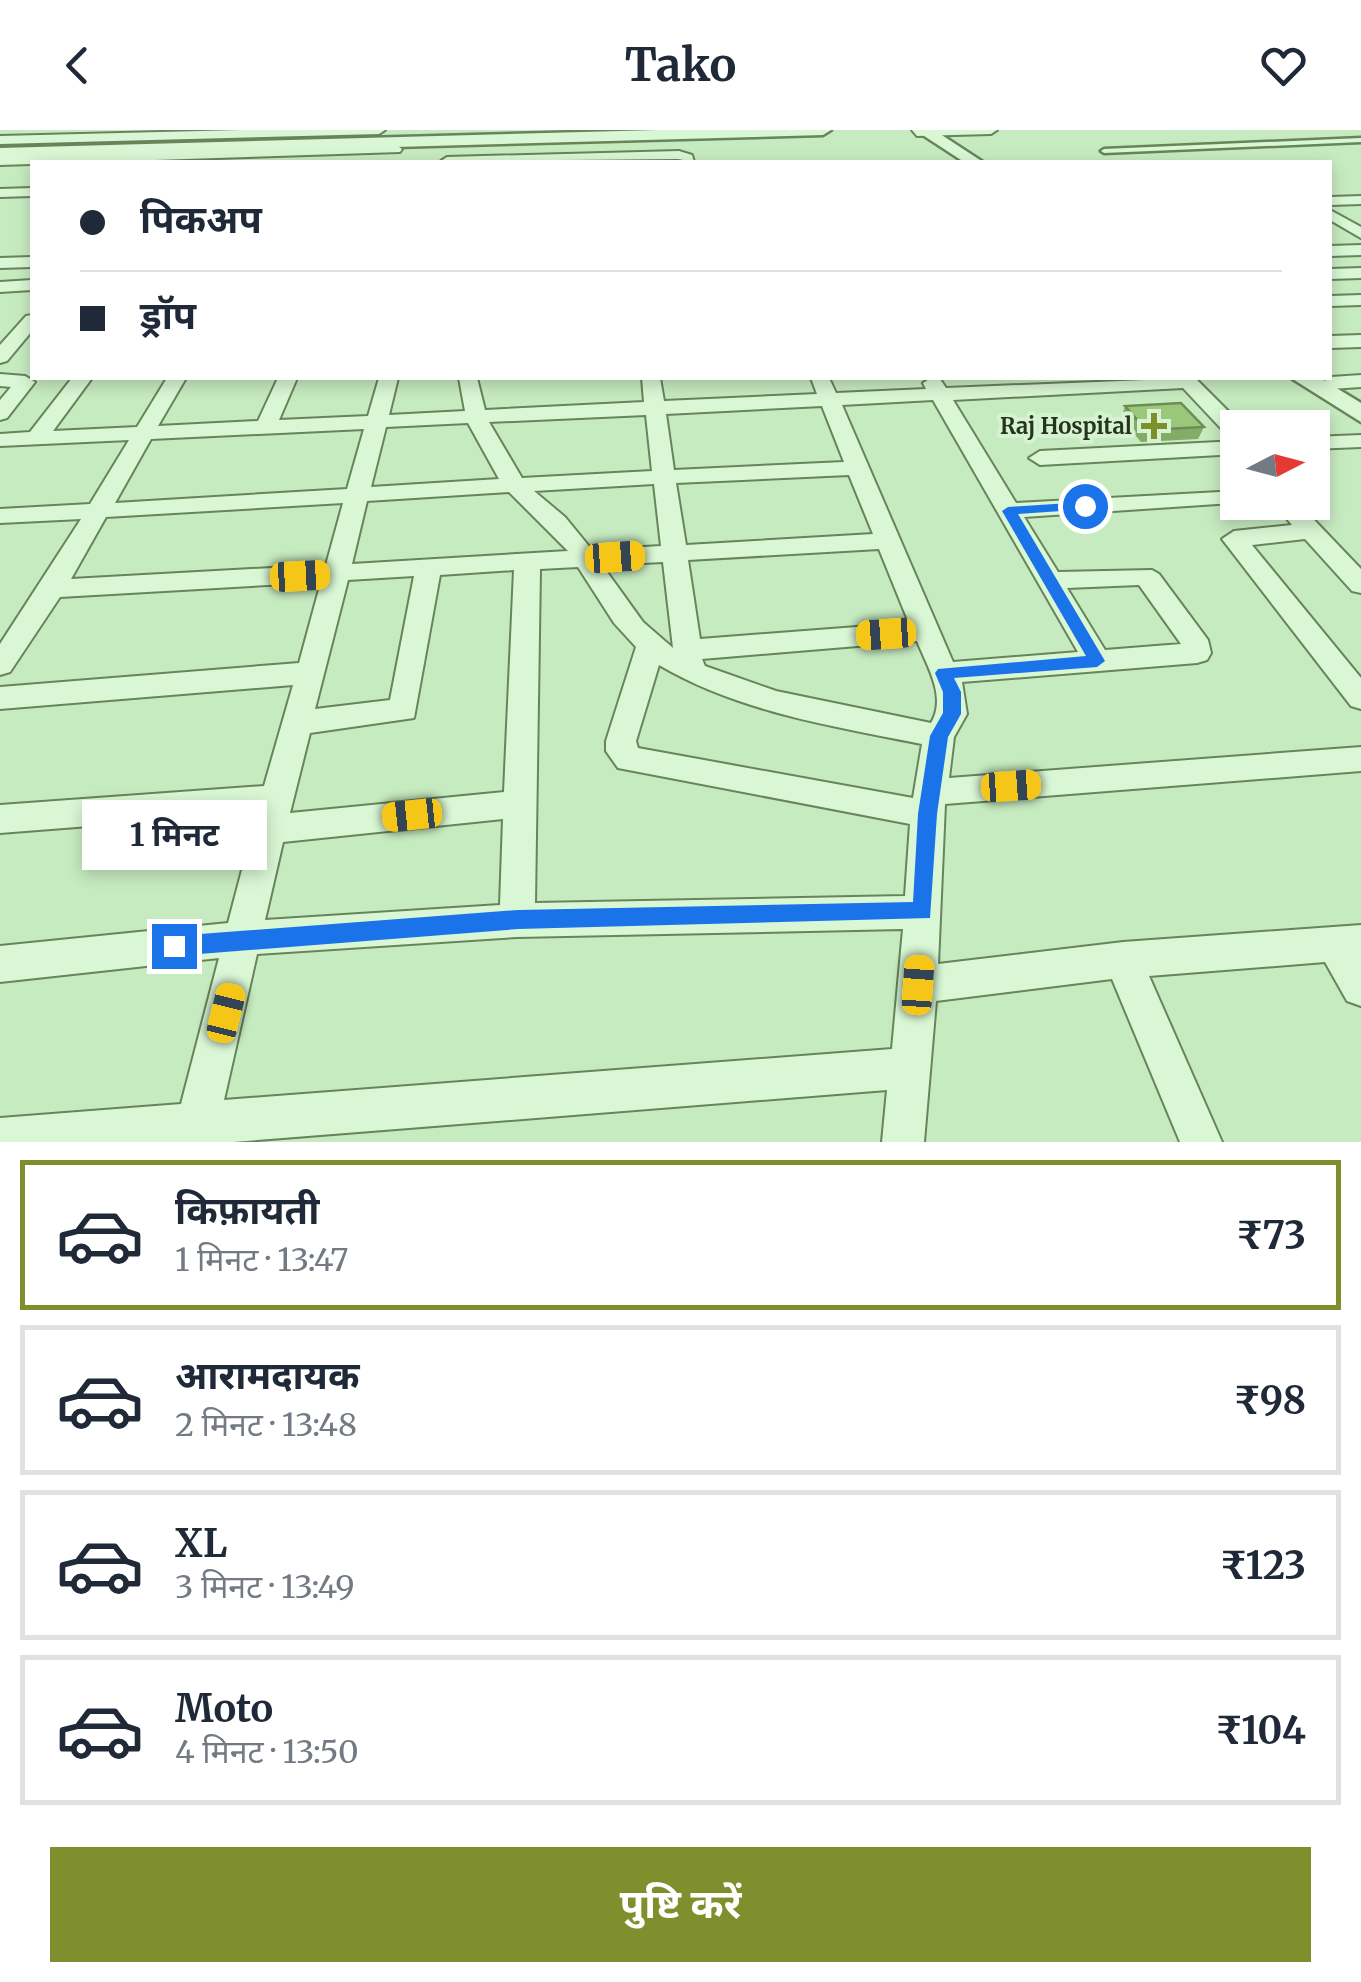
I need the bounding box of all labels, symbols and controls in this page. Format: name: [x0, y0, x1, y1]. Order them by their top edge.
text: Tako: [625, 37, 736, 93]
icon: back: [50, 38, 105, 93]
icon: heart: [1256, 38, 1311, 93]
text: पिकअप: [140, 196, 262, 243]
text: ड्रॉप: [140, 292, 196, 339]
north arrow: [1220, 410, 1330, 520]
map controls: [1220, 410, 1330, 520]
place label: Raj Hospital: [1000, 412, 1132, 440]
marker: Raj Hospital: [1141, 413, 1167, 439]
route start: [1063, 484, 1108, 529]
car: [584, 540, 646, 574]
car: [269, 559, 331, 593]
car: [855, 617, 917, 651]
car: [980, 769, 1042, 803]
car: [381, 797, 443, 833]
callout: 1 मिनट: [81, 801, 266, 871]
text: 1 मिनट: [130, 815, 219, 855]
route end: [152, 924, 197, 969]
car: [901, 954, 935, 1016]
car: [204, 980, 248, 1046]
text: किफ़ायती: [175, 1187, 319, 1234]
icon: car: [55, 1190, 145, 1280]
text: ₹73: [1236, 1212, 1306, 1259]
text: 1 मिनट · 13:47: [175, 1240, 349, 1280]
text: आरामदायक: [175, 1352, 359, 1399]
icon: car: [55, 1355, 145, 1445]
text: ₹98: [1234, 1377, 1306, 1424]
text: 2 मिनट · 13:48: [175, 1405, 357, 1445]
icon: car: [55, 1520, 145, 1610]
text: XL: [175, 1520, 227, 1567]
text: ₹123: [1220, 1542, 1306, 1589]
text: 3 मिनट · 13:49: [175, 1567, 355, 1607]
icon: car: [55, 1685, 145, 1775]
text: Moto: [175, 1685, 273, 1732]
text: ₹104: [1215, 1707, 1306, 1754]
text: 4 मिनट · 13:50: [175, 1732, 359, 1772]
button: पुष्टि करें: [50, 1847, 1311, 1962]

